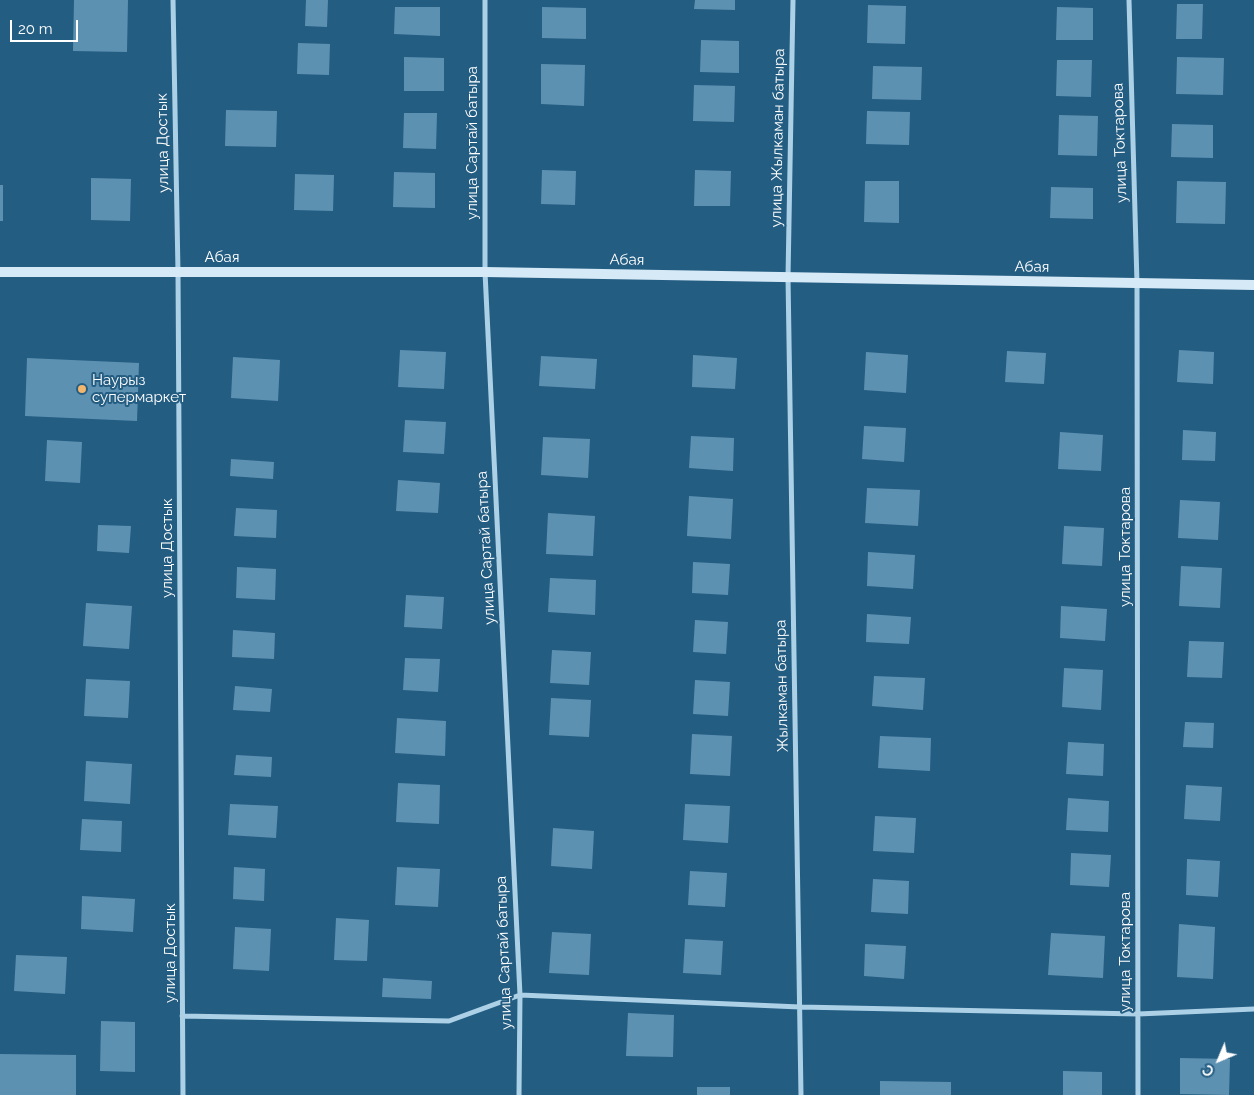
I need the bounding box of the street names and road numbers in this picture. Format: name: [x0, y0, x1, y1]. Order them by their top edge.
street label: улица Жылкаман батыра: [767, 48, 789, 228]
street label: улица Сартай батыра: [463, 66, 481, 220]
street label: улица Токтарова: [1109, 83, 1131, 203]
street label: улица Достык: [153, 93, 173, 193]
street label: Абая: [205, 248, 239, 266]
street label: Абая: [609, 251, 645, 269]
street label: Абая: [1014, 258, 1050, 276]
street label: улица Сартай батыра: [473, 471, 499, 625]
street label: улица Токтарова: [1116, 487, 1134, 607]
street label: улица Достык: [158, 498, 176, 598]
street label: Жылкаман батыра: [772, 620, 792, 752]
street label: улица Сартай батыра: [492, 876, 516, 1030]
street label: улица Токтарова: [1116, 892, 1134, 1012]
street label: улица Достык: [161, 903, 179, 1003]

